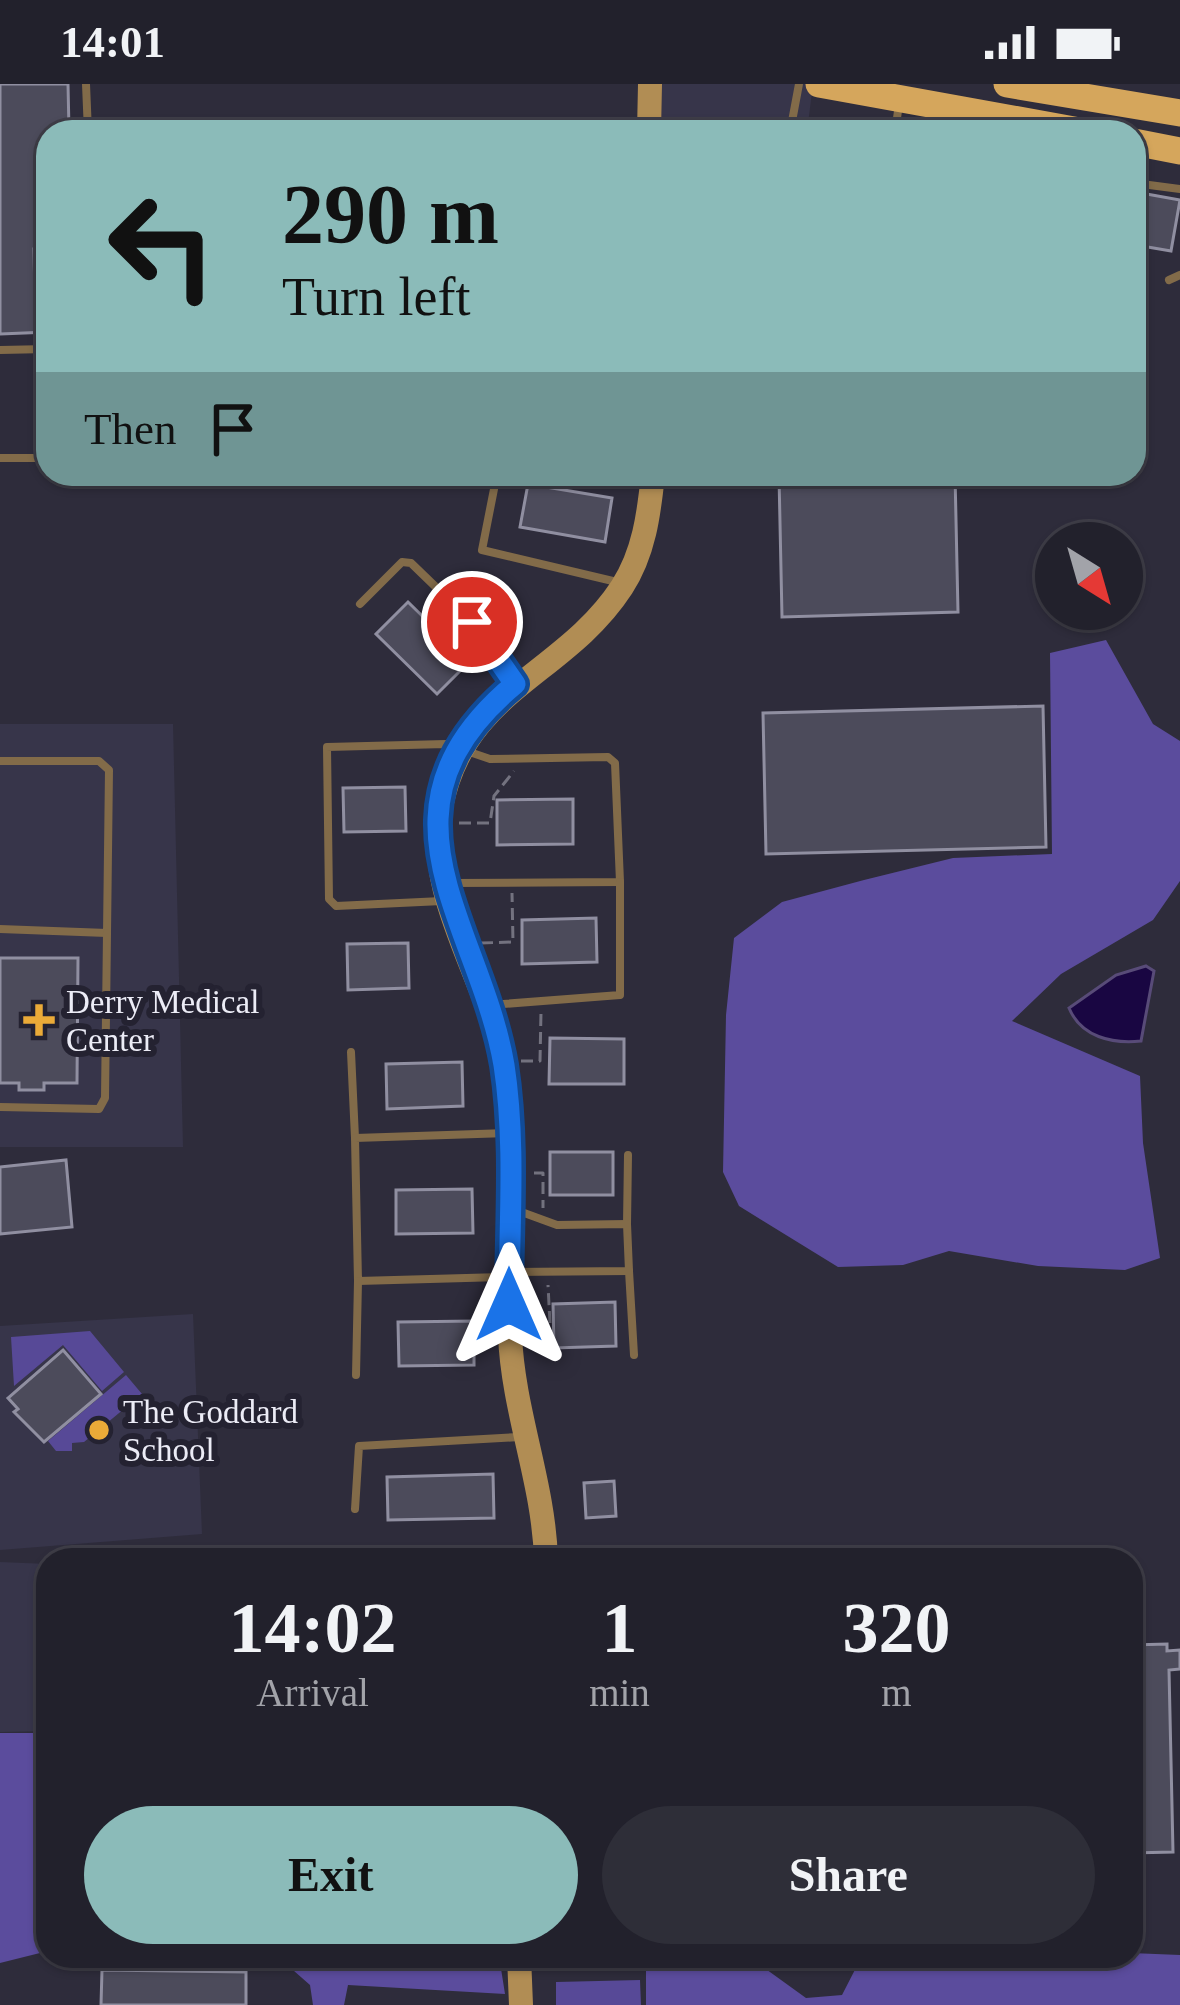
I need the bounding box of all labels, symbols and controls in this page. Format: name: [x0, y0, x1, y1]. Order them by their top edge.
text: 14:01: [60, 17, 165, 67]
icon: left: [84, 168, 240, 324]
text: 290 m: [282, 168, 499, 261]
text: Turn left: [282, 267, 471, 327]
icon: arrive: [200, 396, 266, 462]
text: Then: [84, 404, 176, 454]
north arrow: [1035, 522, 1143, 630]
map controls: [1035, 522, 1143, 630]
pin: [421, 571, 523, 673]
icon: arrive: [439, 589, 505, 655]
place label: Derry Medical Center: [66, 984, 259, 1058]
marker: Derry Medical Center: [23, 1004, 55, 1036]
position arrow: [446, 1242, 572, 1368]
place label: The Goddard School: [123, 1394, 299, 1468]
marker: The Goddard School: [86, 1417, 112, 1443]
text: 14:02: [229, 1588, 397, 1668]
text: 1: [601, 1588, 637, 1668]
text: 320: [842, 1588, 950, 1668]
text: Arrival: [256, 1671, 369, 1714]
text: min: [589, 1671, 650, 1714]
text: m: [881, 1671, 912, 1714]
button: Exit: [84, 1806, 578, 1944]
button: Share: [602, 1806, 1095, 1944]

